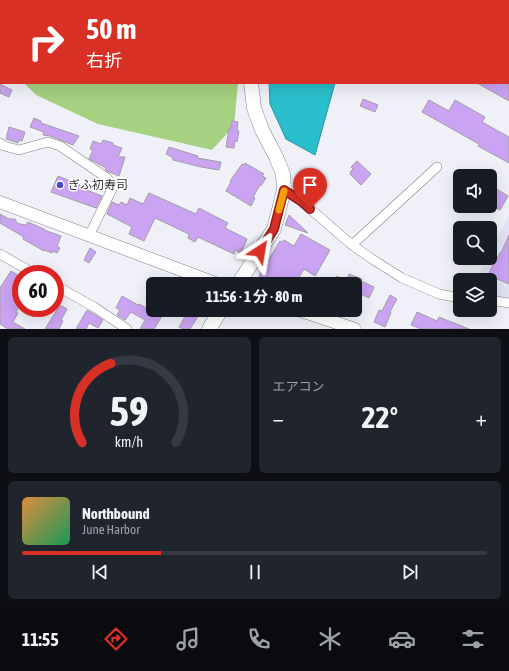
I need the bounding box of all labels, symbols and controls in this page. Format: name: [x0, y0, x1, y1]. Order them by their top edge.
text: 50 m: [86, 13, 136, 45]
icon: right: [20, 16, 72, 68]
text: 右折: [86, 50, 122, 71]
pin: [293, 168, 327, 209]
map controls: [453, 169, 497, 317]
button: sound: [453, 169, 497, 213]
icon: arrive: [299, 174, 321, 196]
place label: ぎふ初寿司: [68, 178, 128, 192]
marker: ぎふ初寿司: [55, 180, 65, 190]
button: search: [453, 221, 497, 265]
position arrow: [239, 230, 281, 272]
speed limit sign: 60: [12, 265, 64, 317]
button: layers: [453, 273, 497, 317]
text: 11:56 · 1 分 · 80 m: [206, 288, 302, 305]
text: エアコン: [273, 379, 325, 394]
text: 59: [110, 387, 149, 435]
text: 22°: [362, 400, 398, 434]
text: −: [273, 405, 284, 431]
text: +: [476, 405, 487, 431]
text: km/h: [115, 434, 143, 450]
text: Northbound: [82, 505, 150, 522]
text: June Harbor: [82, 522, 140, 537]
icon: previous: [89, 561, 111, 583]
icon: pause: [244, 561, 266, 583]
icon: next: [399, 561, 421, 583]
icon: directions: [102, 625, 130, 653]
icon: music: [174, 625, 202, 653]
icon: phone: [245, 625, 273, 653]
icon: climate: [316, 625, 344, 653]
icon: car: [388, 625, 416, 653]
icon: filters: [459, 625, 487, 653]
text: 11:55: [22, 629, 59, 650]

